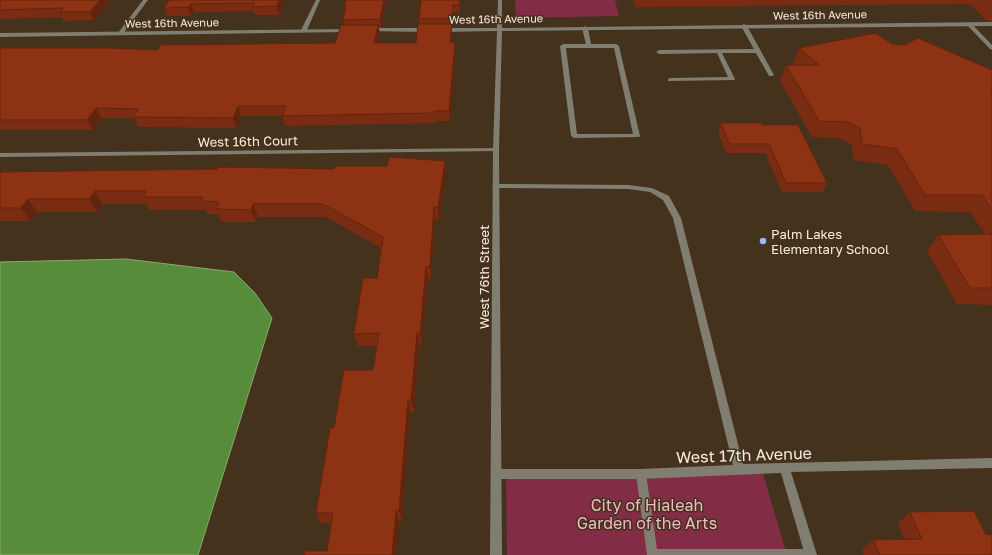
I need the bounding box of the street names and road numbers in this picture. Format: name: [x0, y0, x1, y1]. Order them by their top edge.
street label: West 16th Avenue: [773, 7, 867, 22]
street label: West 16th Avenue: [449, 11, 543, 26]
street label: West 16th Avenue: [125, 15, 219, 30]
street label: West 16th Court: [198, 132, 298, 150]
street label: West 76th Street: [476, 225, 492, 329]
street label: West 17th Avenue: [676, 443, 812, 467]

